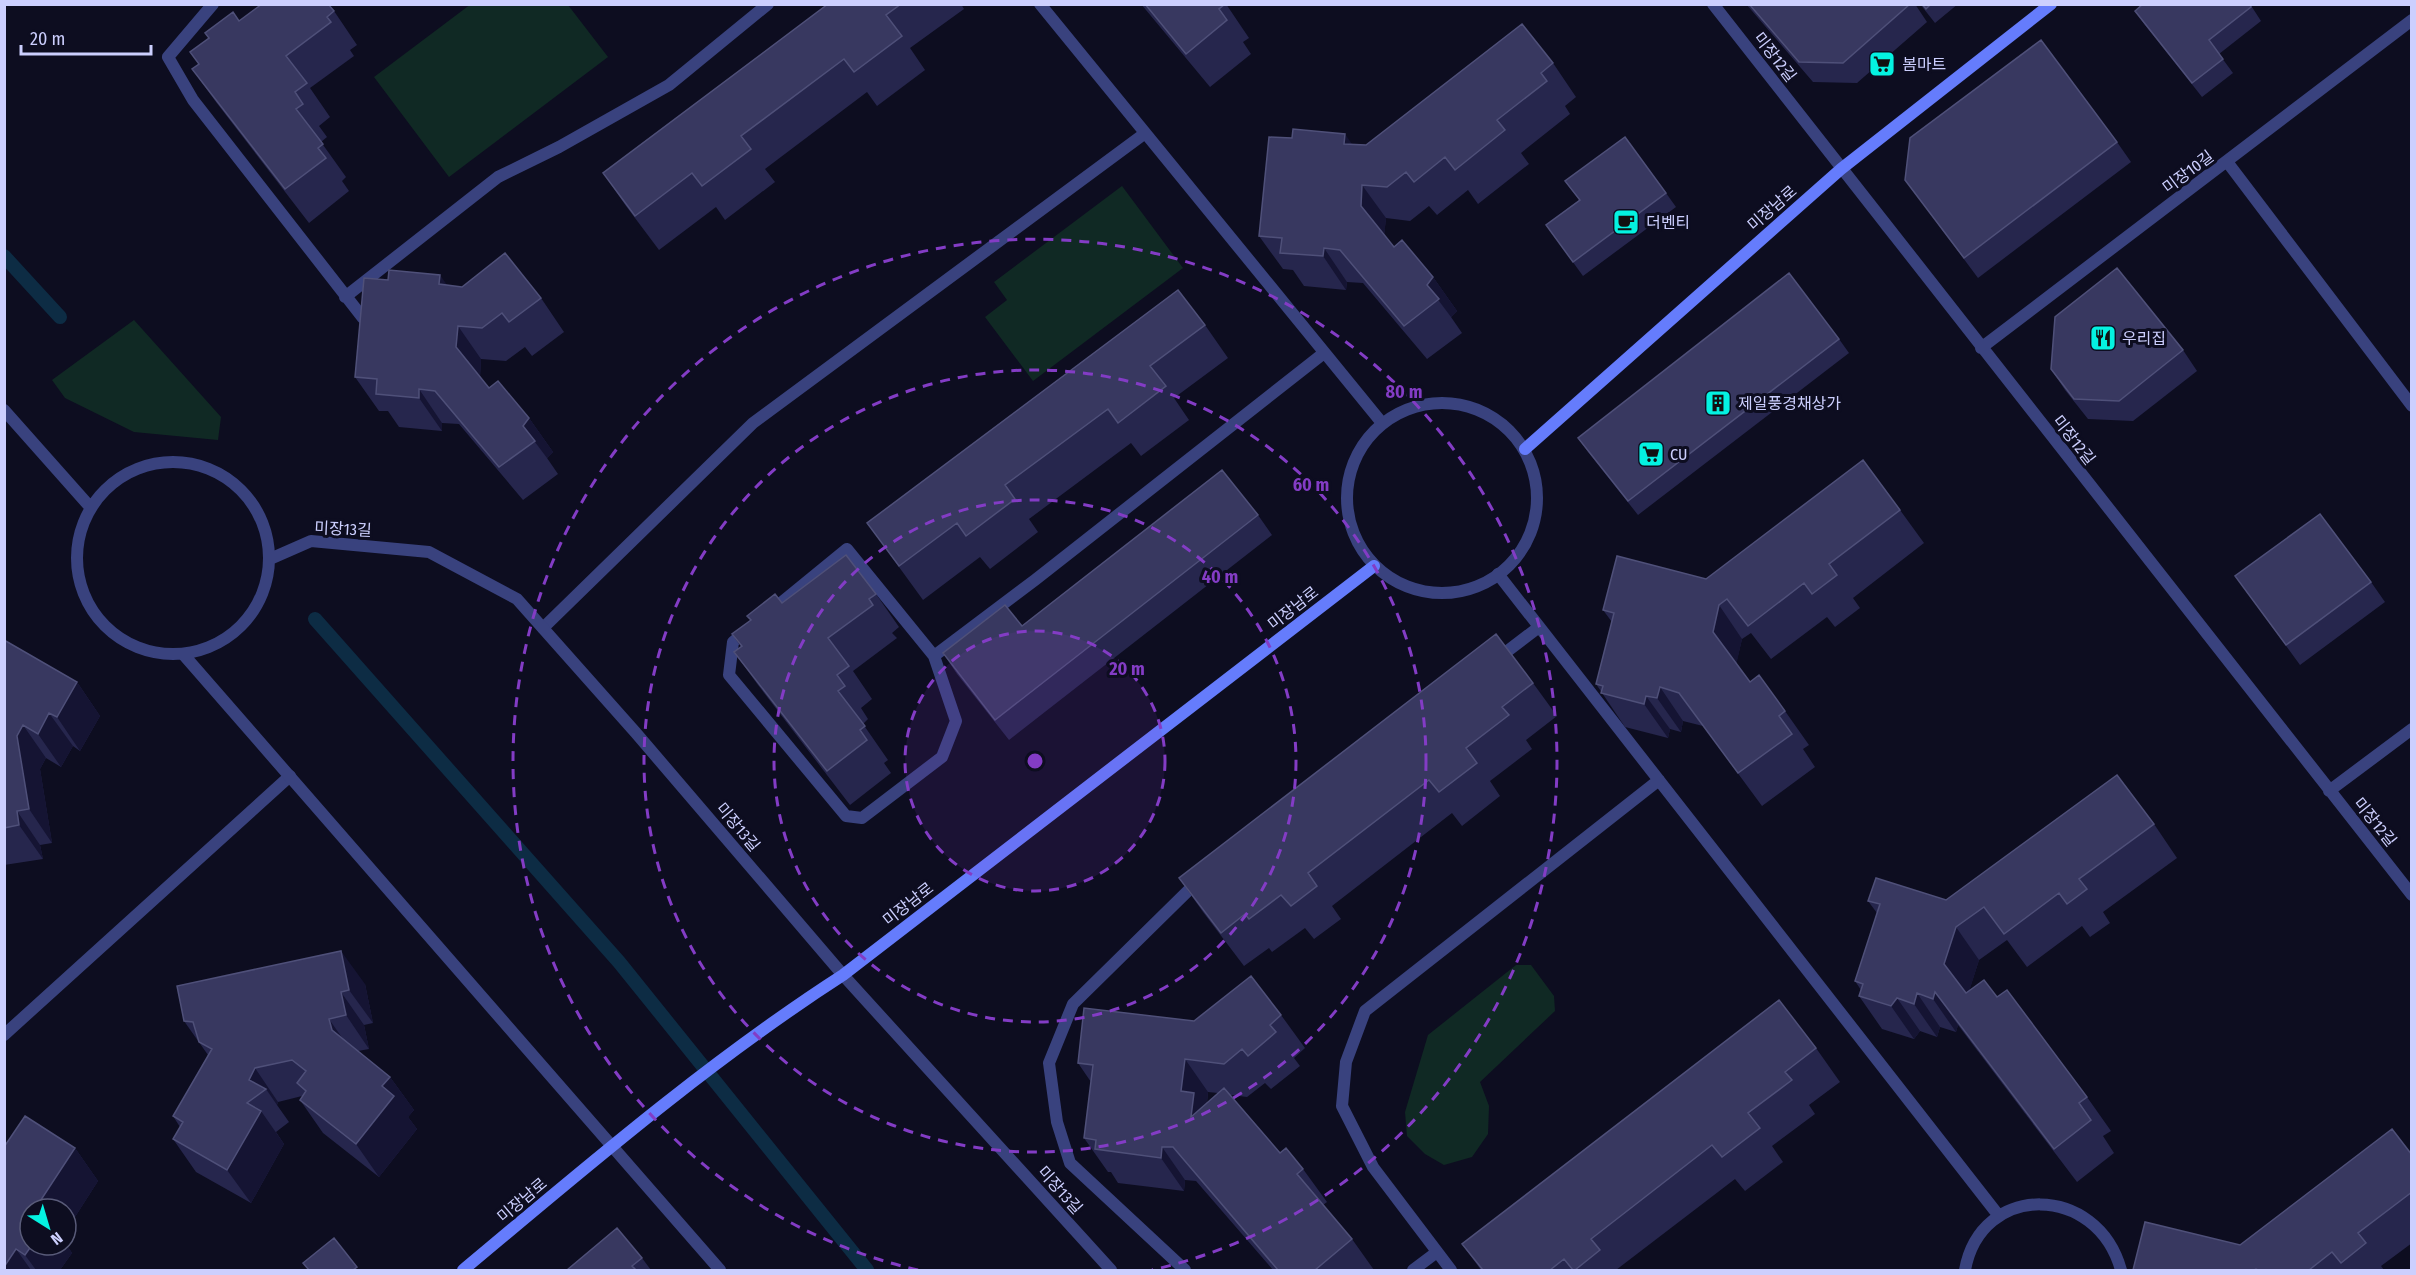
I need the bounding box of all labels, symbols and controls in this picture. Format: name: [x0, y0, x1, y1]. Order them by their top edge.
scale bar: [21, 18, 152, 56]
text: 20 m: [30, 28, 65, 50]
street label: 미장12길: [1750, 29, 1800, 85]
supermarket icon: 봄마트: [1867, 49, 1897, 79]
place label: 봄마트: [1902, 55, 1946, 74]
street label: 미장10길: [2159, 147, 2217, 197]
street label: 미장남로: [1744, 181, 1801, 234]
cafe icon: 더벤티: [1611, 207, 1641, 237]
place label: 더벤티: [1646, 213, 1690, 232]
restaurant icon: 우리집: [2088, 323, 2118, 353]
place label: 우리집: [2122, 329, 2166, 348]
text: 80 m: [1386, 381, 1422, 403]
building icon: 제일풍경채상가: [1703, 388, 1733, 418]
place label: 제일풍경채상가: [1738, 394, 1841, 413]
street label: 미장12길: [2049, 412, 2099, 468]
supermarket icon: CU: [1636, 439, 1666, 469]
place label: CU: [1670, 445, 1687, 464]
text: 60 m: [1293, 474, 1329, 496]
street label: 미장13길: [314, 518, 372, 540]
text: 40 m: [1202, 566, 1238, 588]
street label: 미장남로: [1264, 582, 1322, 634]
text: 20 m: [1108, 658, 1145, 680]
centre of rings: [1025, 751, 1045, 771]
street label: 미장12길: [2350, 794, 2400, 850]
street label: 미장13길: [712, 799, 764, 855]
street label: 미장남로: [879, 878, 937, 930]
street label: 미장13길: [1034, 1162, 1086, 1218]
street label: 미장남로: [493, 1174, 551, 1226]
north arrow: [18, 1197, 78, 1257]
text: N: [47, 1228, 66, 1249]

